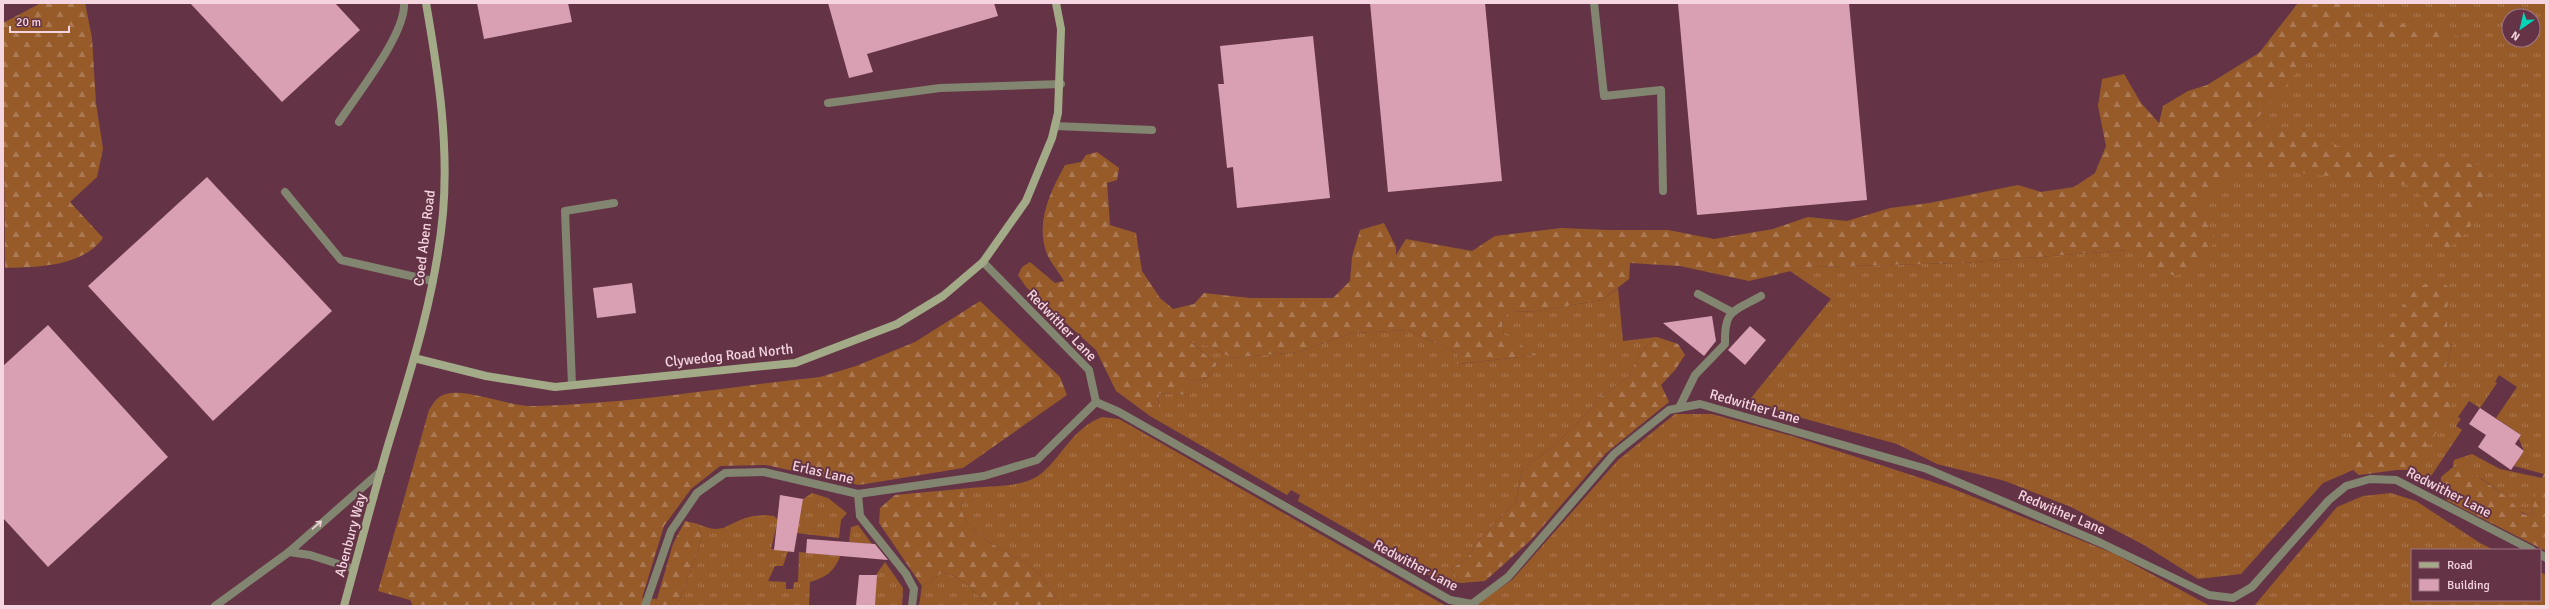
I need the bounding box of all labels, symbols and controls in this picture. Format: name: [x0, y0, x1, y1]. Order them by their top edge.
scale bar: [10, 8, 69, 34]
north arrow: [2501, 8, 2541, 48]
text: 20 m: [16, 15, 41, 30]
text: N: [2509, 28, 2522, 43]
street label: Coed Aben Road: [410, 189, 439, 287]
street label: Redwither Lane: [1023, 286, 1100, 365]
street label: Clywedog Road North: [664, 340, 794, 371]
street label: Redwither Lane: [1708, 385, 1802, 428]
street label: Erlas Lane: [791, 457, 855, 488]
street label: Redwither Lane: [2403, 464, 2494, 521]
street label: Redwither Lane: [2016, 486, 2108, 539]
street label: Abenbury Way: [331, 491, 370, 579]
one-way arrow: [312, 521, 323, 530]
street label: Redwither Lane: [1371, 536, 1461, 595]
legend: [2411, 549, 2541, 601]
text: Road: [2447, 558, 2473, 573]
text: Building: [2447, 578, 2490, 593]

